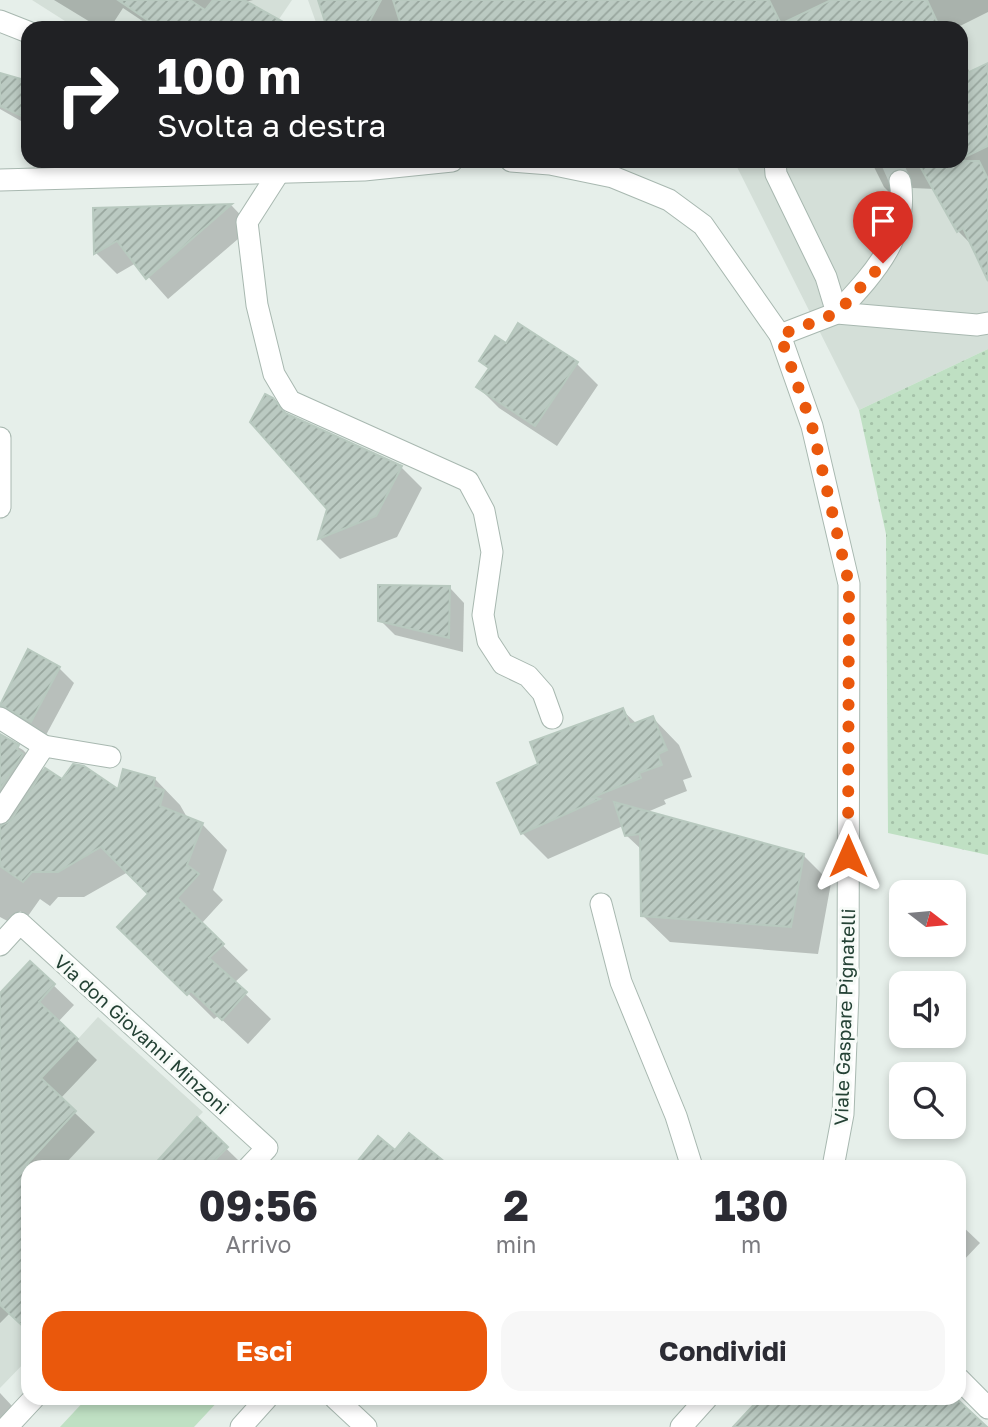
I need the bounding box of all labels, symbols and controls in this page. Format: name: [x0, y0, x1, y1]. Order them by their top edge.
text: 100 m: [157, 46, 301, 105]
icon: right: [42, 49, 133, 140]
text: Svolta a destra: [157, 106, 386, 144]
pin: [853, 191, 913, 263]
icon: arrive: [864, 202, 902, 240]
position arrow: [811, 819, 885, 893]
north arrow: [889, 880, 966, 957]
map controls: [889, 880, 966, 1139]
street label: Viale Gaspare Pignatelli: [829, 908, 859, 1126]
street label: Via don Giovanni Minzoni: [50, 949, 234, 1119]
button: sound: [889, 971, 966, 1048]
button: search: [889, 1062, 966, 1139]
text: 09:56: [199, 1180, 318, 1230]
text: 2: [503, 1180, 529, 1230]
text: 130: [714, 1180, 788, 1230]
text: Arrivo: [226, 1230, 291, 1258]
text: min: [496, 1230, 536, 1258]
text: m: [741, 1230, 761, 1258]
button: Esci: [42, 1311, 487, 1391]
button: Condividi: [501, 1311, 945, 1391]

